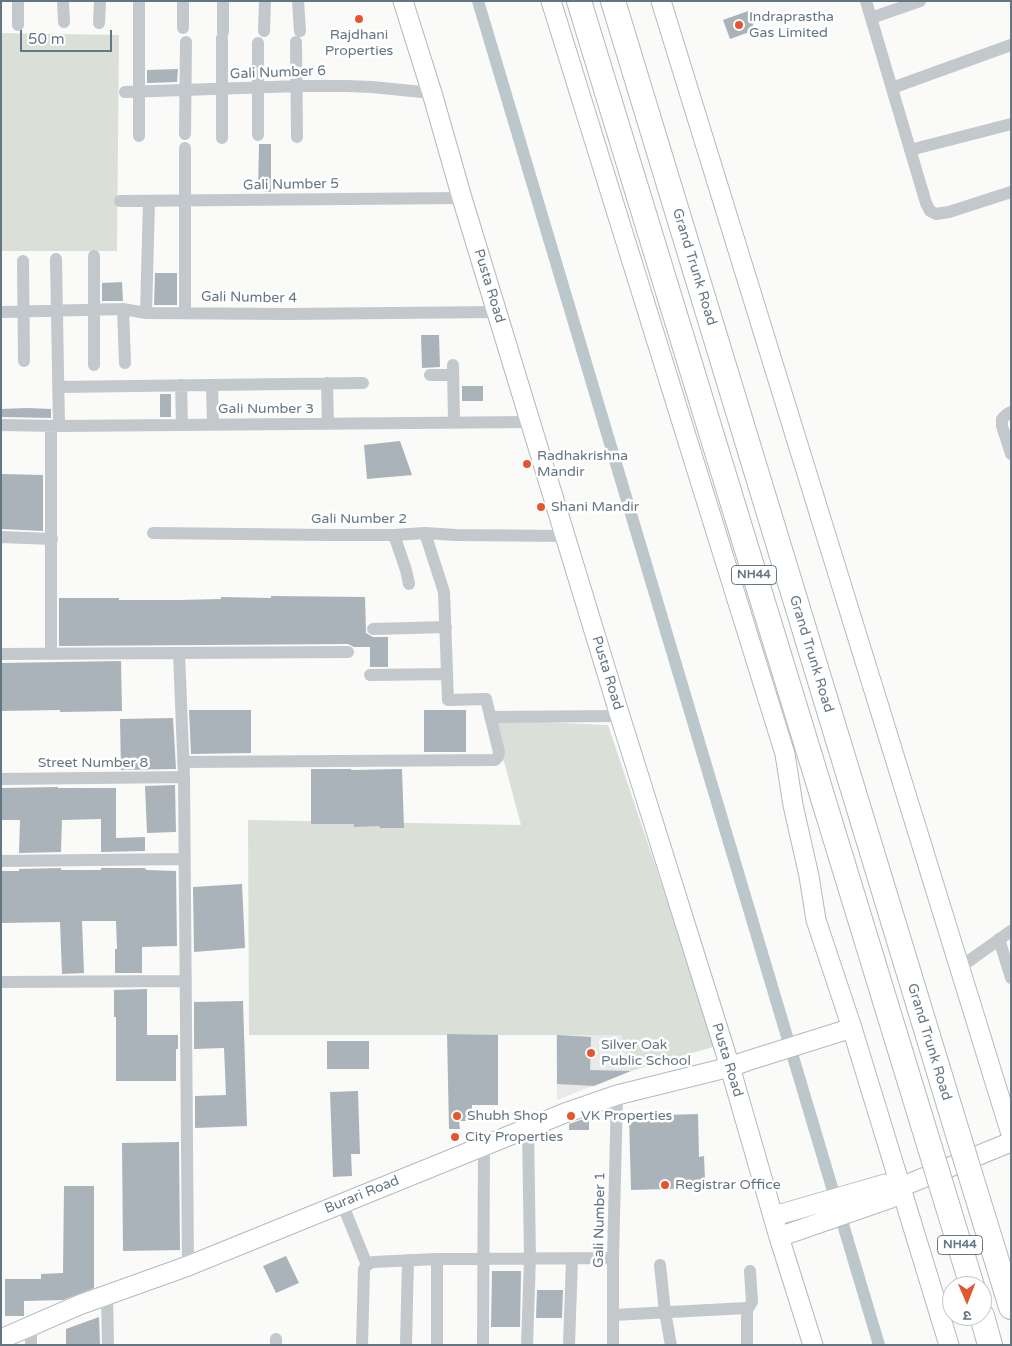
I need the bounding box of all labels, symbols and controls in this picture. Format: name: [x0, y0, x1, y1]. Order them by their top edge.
place label: Indraprastha Gas Limited: [749, 9, 834, 41]
marker: Rajdhani Properties: [353, 13, 365, 25]
marker: Indraprastha Gas Limited: [733, 19, 745, 31]
scale bar: [22, 20, 115, 52]
place label: Rajdhani Properties: [325, 27, 393, 59]
text: 50 m: [28, 30, 65, 48]
street label: Gali Number 6: [230, 63, 326, 83]
street label: Gali Number 5: [243, 176, 339, 194]
street label: Grand Trunk Road: [668, 207, 720, 327]
street label: Pusta Road: [470, 247, 508, 325]
street label: Gali Number 4: [201, 289, 297, 307]
street label: Gali Number 3: [218, 401, 314, 417]
place label: Radhakrishna Mandir: [537, 448, 628, 481]
marker: Radhakrishna Mandir: [521, 458, 533, 470]
place label: Shani Mandir: [551, 499, 639, 515]
marker: Shani Mandir: [535, 501, 547, 513]
street label: Gali Number 2: [311, 511, 407, 527]
road number: NH44: [732, 566, 776, 584]
street label: Grand Trunk Road: [785, 594, 837, 714]
street label: Pusta Road: [588, 634, 626, 712]
street label: Street Number 8: [38, 755, 148, 771]
street label: Grand Trunk Road: [903, 982, 955, 1102]
street label: Pusta Road: [708, 1021, 746, 1099]
place label: Silver Oak Public School: [601, 1037, 691, 1070]
marker: Silver Oak Public School: [585, 1047, 597, 1059]
place label: Shubh Shop: [467, 1108, 548, 1124]
place label: VK Properties: [581, 1108, 672, 1124]
marker: Shubh Shop: [451, 1110, 463, 1122]
marker: VK Properties: [565, 1110, 577, 1122]
place label: City Properties: [465, 1129, 563, 1145]
marker: City Properties: [449, 1131, 461, 1143]
street label: Burari Road: [322, 1172, 402, 1218]
street label: Gali Number 1: [591, 1172, 609, 1268]
place label: Registrar Office: [675, 1177, 781, 1193]
marker: Registrar Office: [659, 1179, 671, 1191]
road number: NH44: [938, 1236, 982, 1254]
north arrow: [942, 1276, 992, 1326]
text: उ: [963, 1307, 972, 1324]

